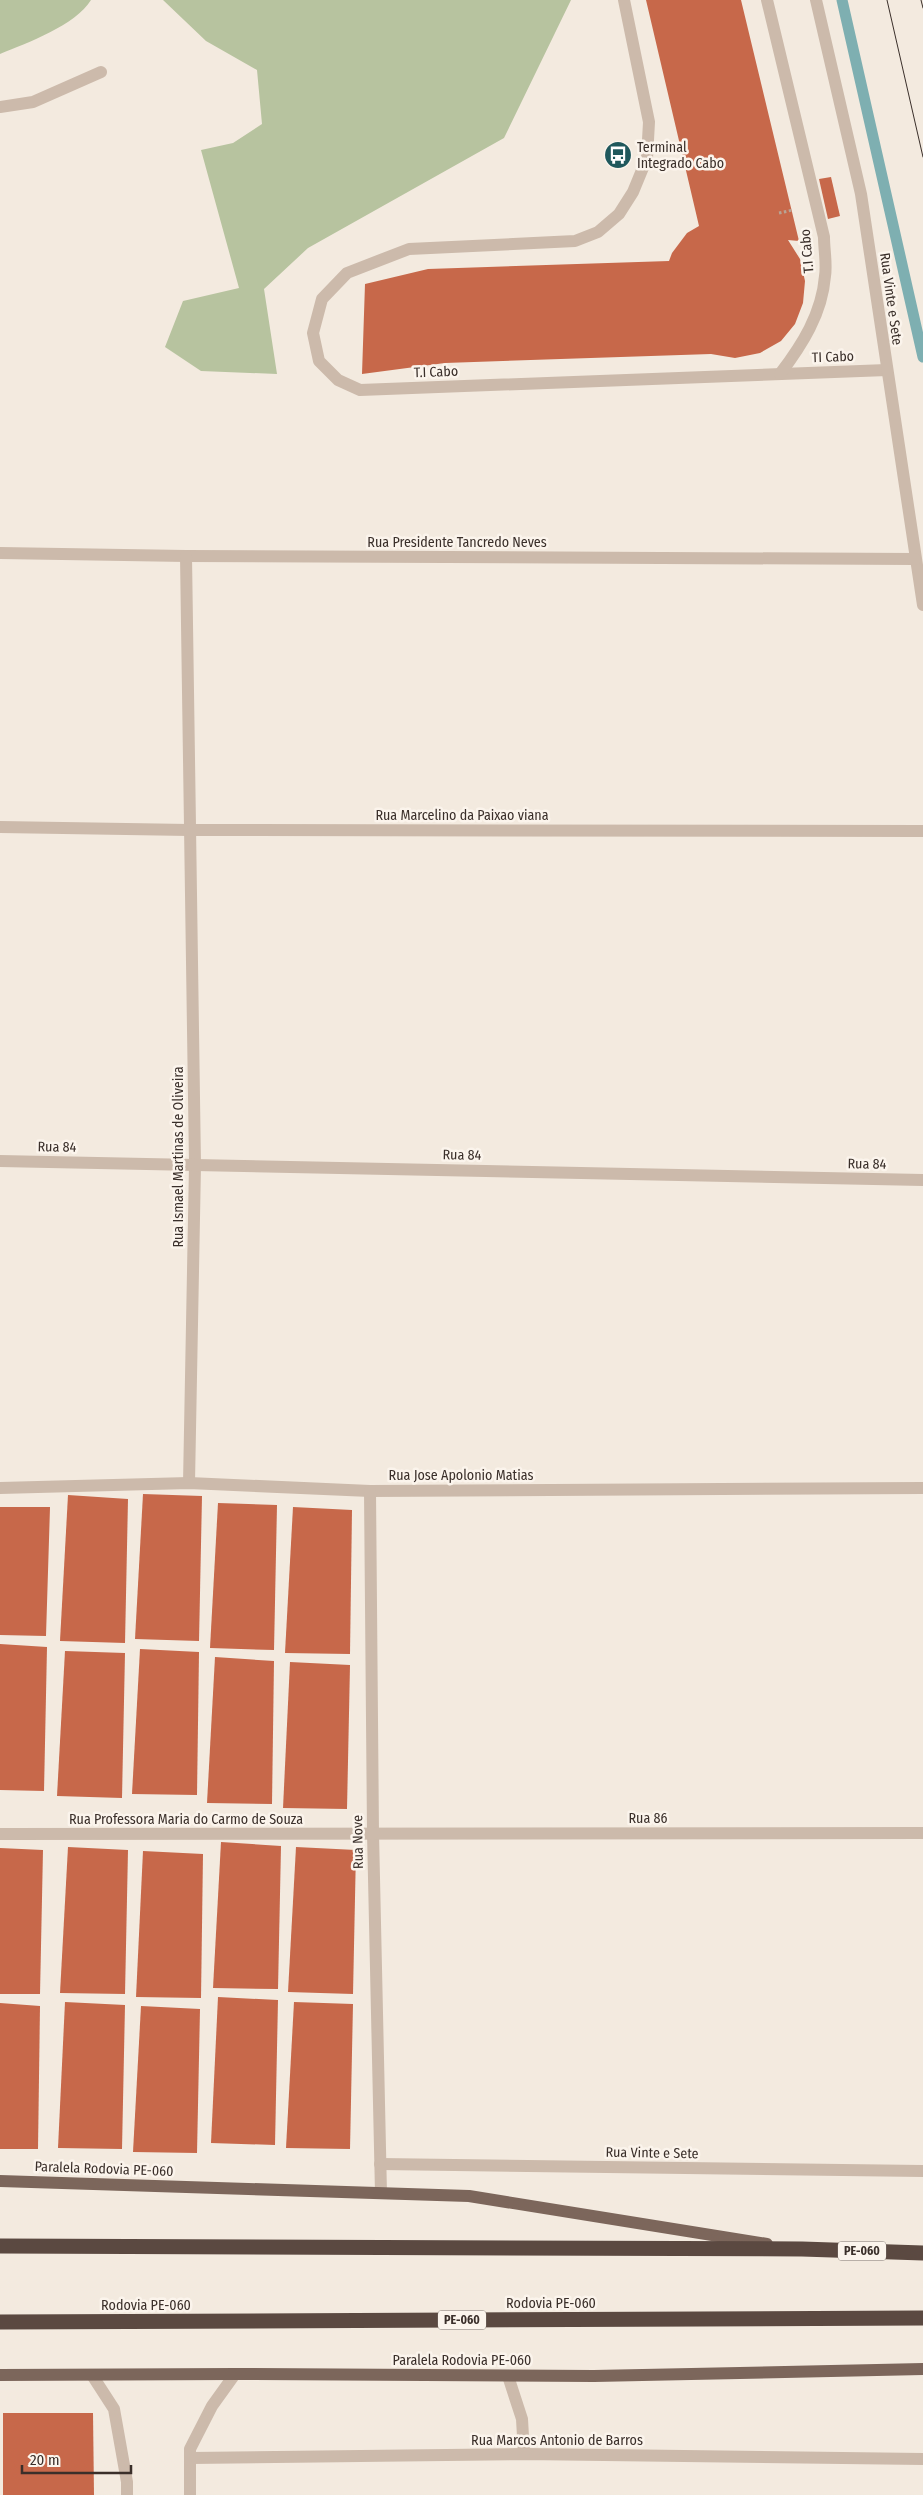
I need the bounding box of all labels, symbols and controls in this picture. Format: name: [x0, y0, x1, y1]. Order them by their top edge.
place label: Terminal Integrado Cabo: [637, 139, 724, 172]
bus stop icon: Terminal Integrado Cabo: [603, 140, 633, 170]
street label: T.I Cabo: [797, 228, 817, 274]
street label: Rua Vinte e Sete: [876, 252, 906, 346]
street label: TI Cabo: [812, 348, 854, 366]
street label: T.I Cabo: [414, 363, 458, 381]
street label: Rua Presidente Tancredo Neves: [367, 534, 547, 551]
street label: Rua Marcelino da Paixao viana: [375, 807, 549, 824]
street label: Rua Ismael Martinas de Oliveira: [170, 1066, 187, 1248]
street label: Rua 84: [37, 1138, 77, 1156]
street label: Rua 84: [442, 1146, 482, 1164]
street label: Rua 84: [847, 1155, 887, 1173]
street label: Rua Jose Apolonio Matias: [389, 1467, 533, 1484]
street label: Rua 86: [628, 1810, 668, 1827]
street label: Rua Professora Maria do Carmo de Souza: [69, 1811, 303, 1828]
street label: Rua Nove: [349, 1815, 367, 1869]
street label: Rua Vinte e Sete: [605, 2144, 699, 2162]
street label: Paralela Rodovia PE-060: [34, 2158, 174, 2180]
road number: PE-060: [838, 2242, 886, 2260]
street label: Rodovia PE-060: [506, 2295, 596, 2312]
street label: Rodovia PE-060: [101, 2297, 191, 2314]
road number: PE-060: [438, 2310, 486, 2330]
street label: Paralela Rodovia PE-060: [393, 2352, 531, 2369]
street label: Rua Marcos Antonio de Barros: [471, 2432, 643, 2449]
scale bar: [22, 2442, 131, 2474]
text: 20 m: [30, 2451, 60, 2469]

